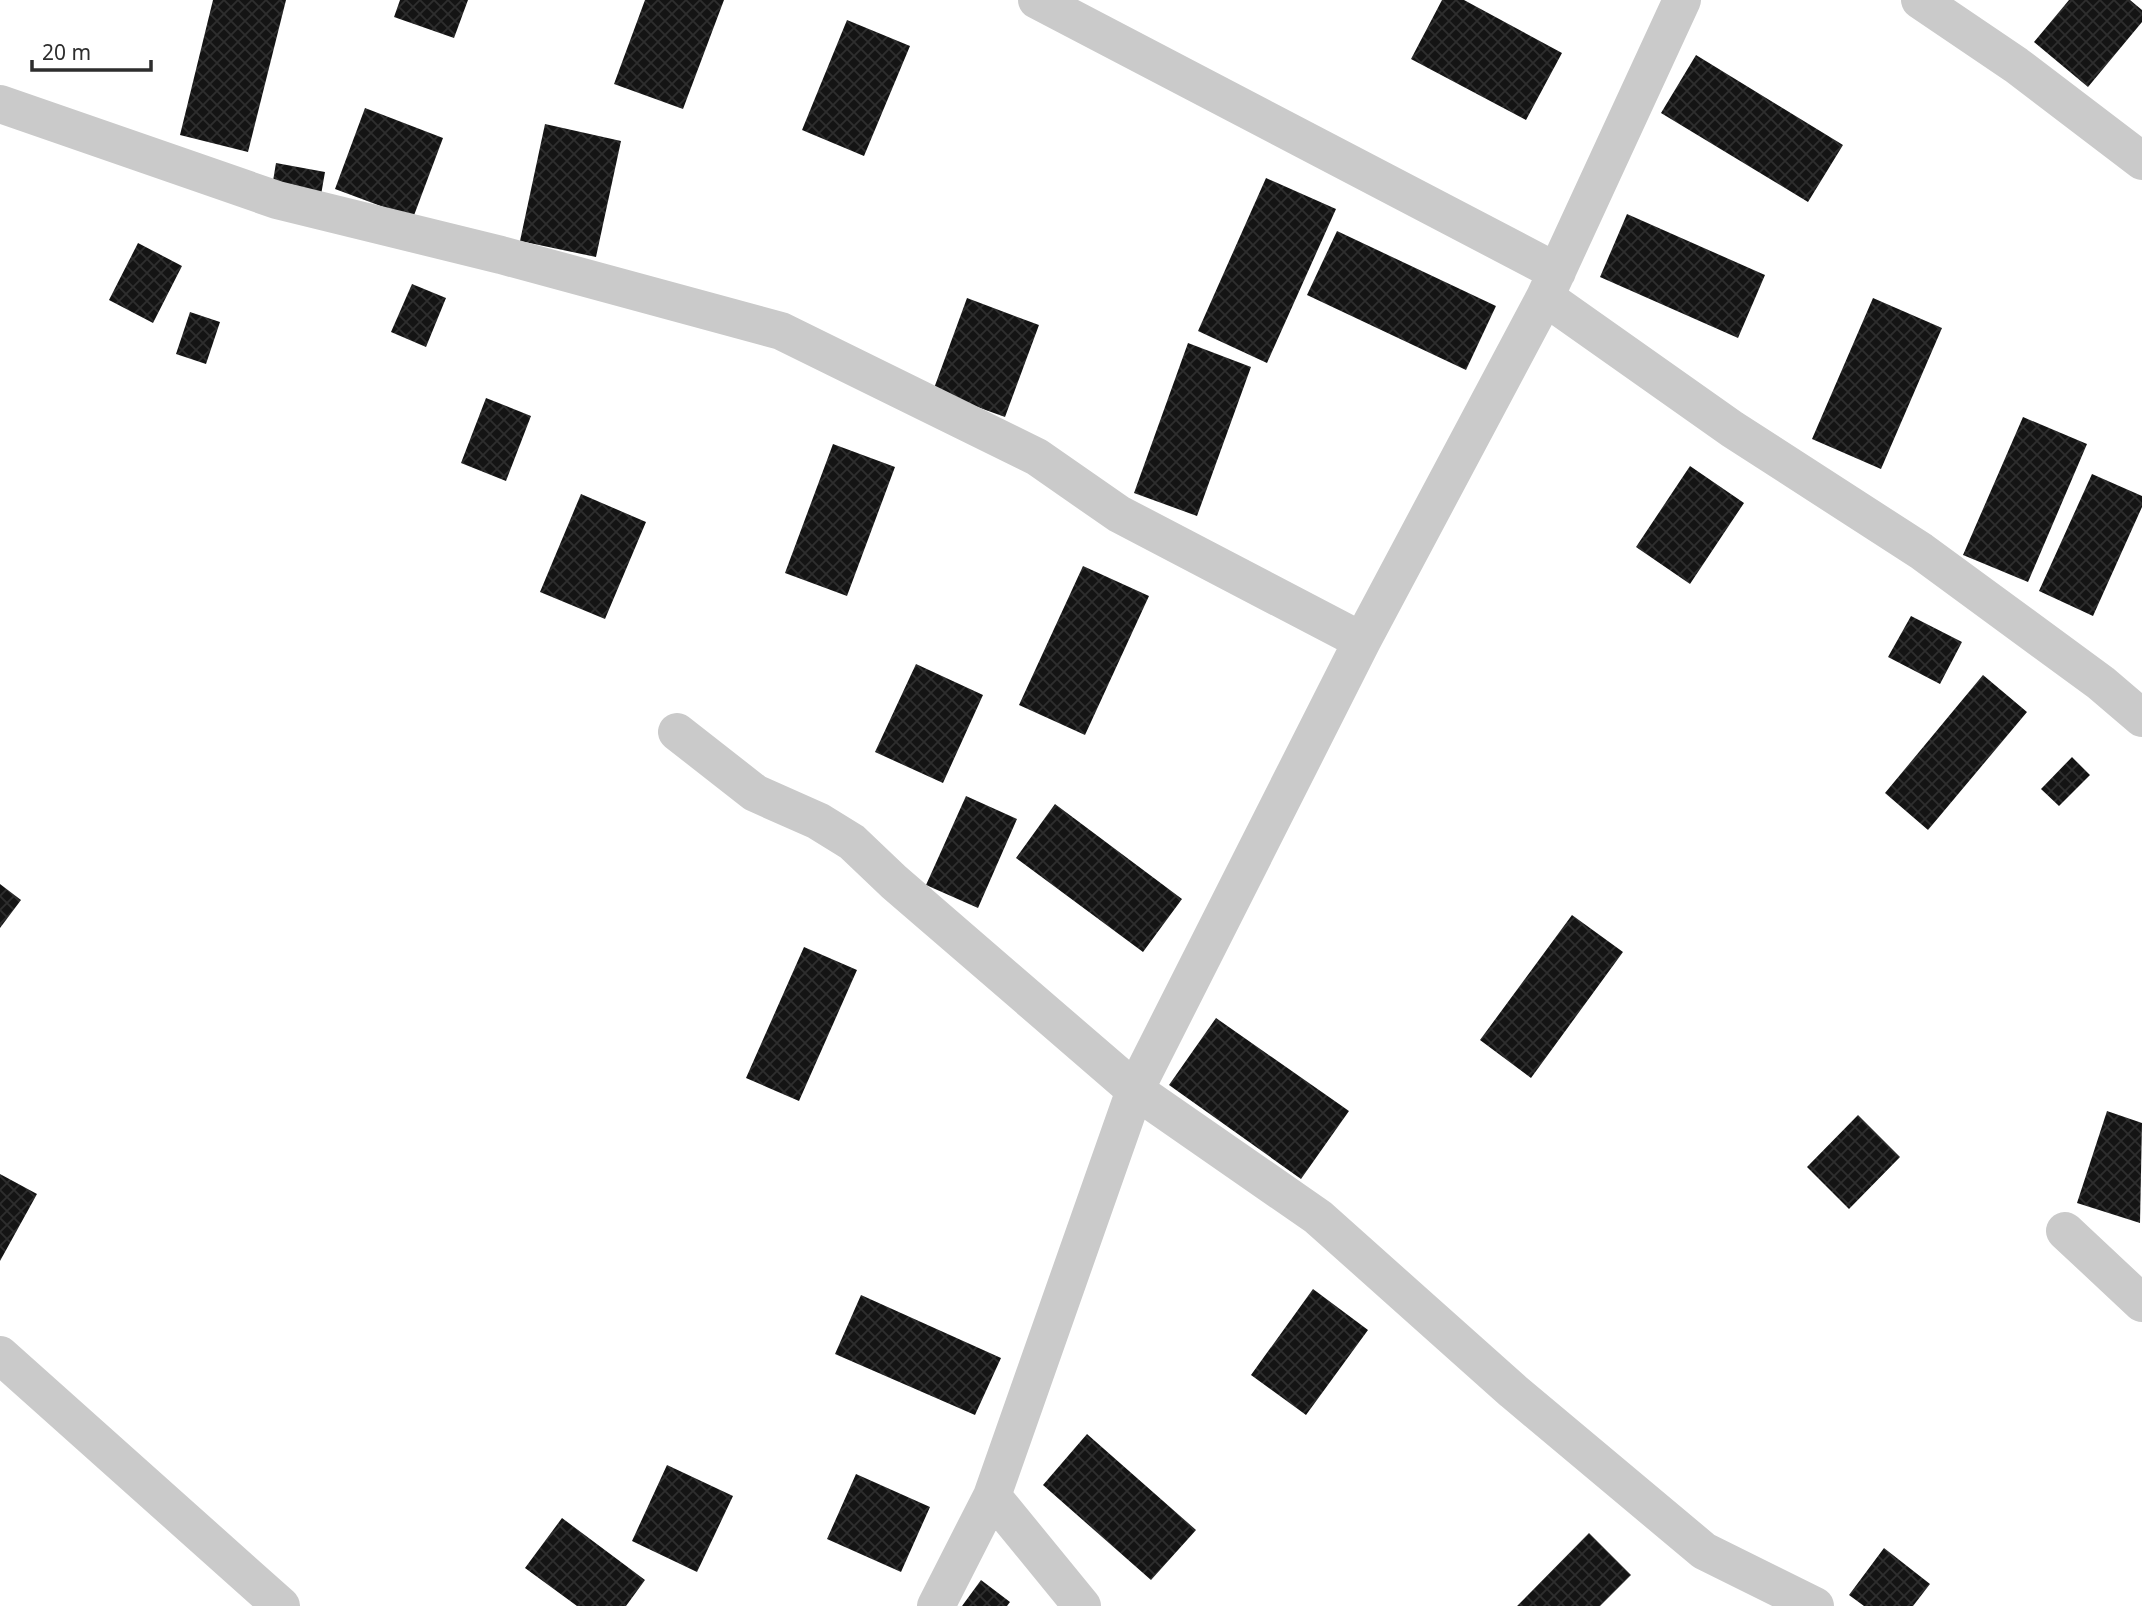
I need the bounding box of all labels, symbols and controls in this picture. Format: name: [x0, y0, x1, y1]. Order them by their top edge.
scale bar: [32, 28, 150, 72]
text: 20 m: [42, 38, 91, 66]

